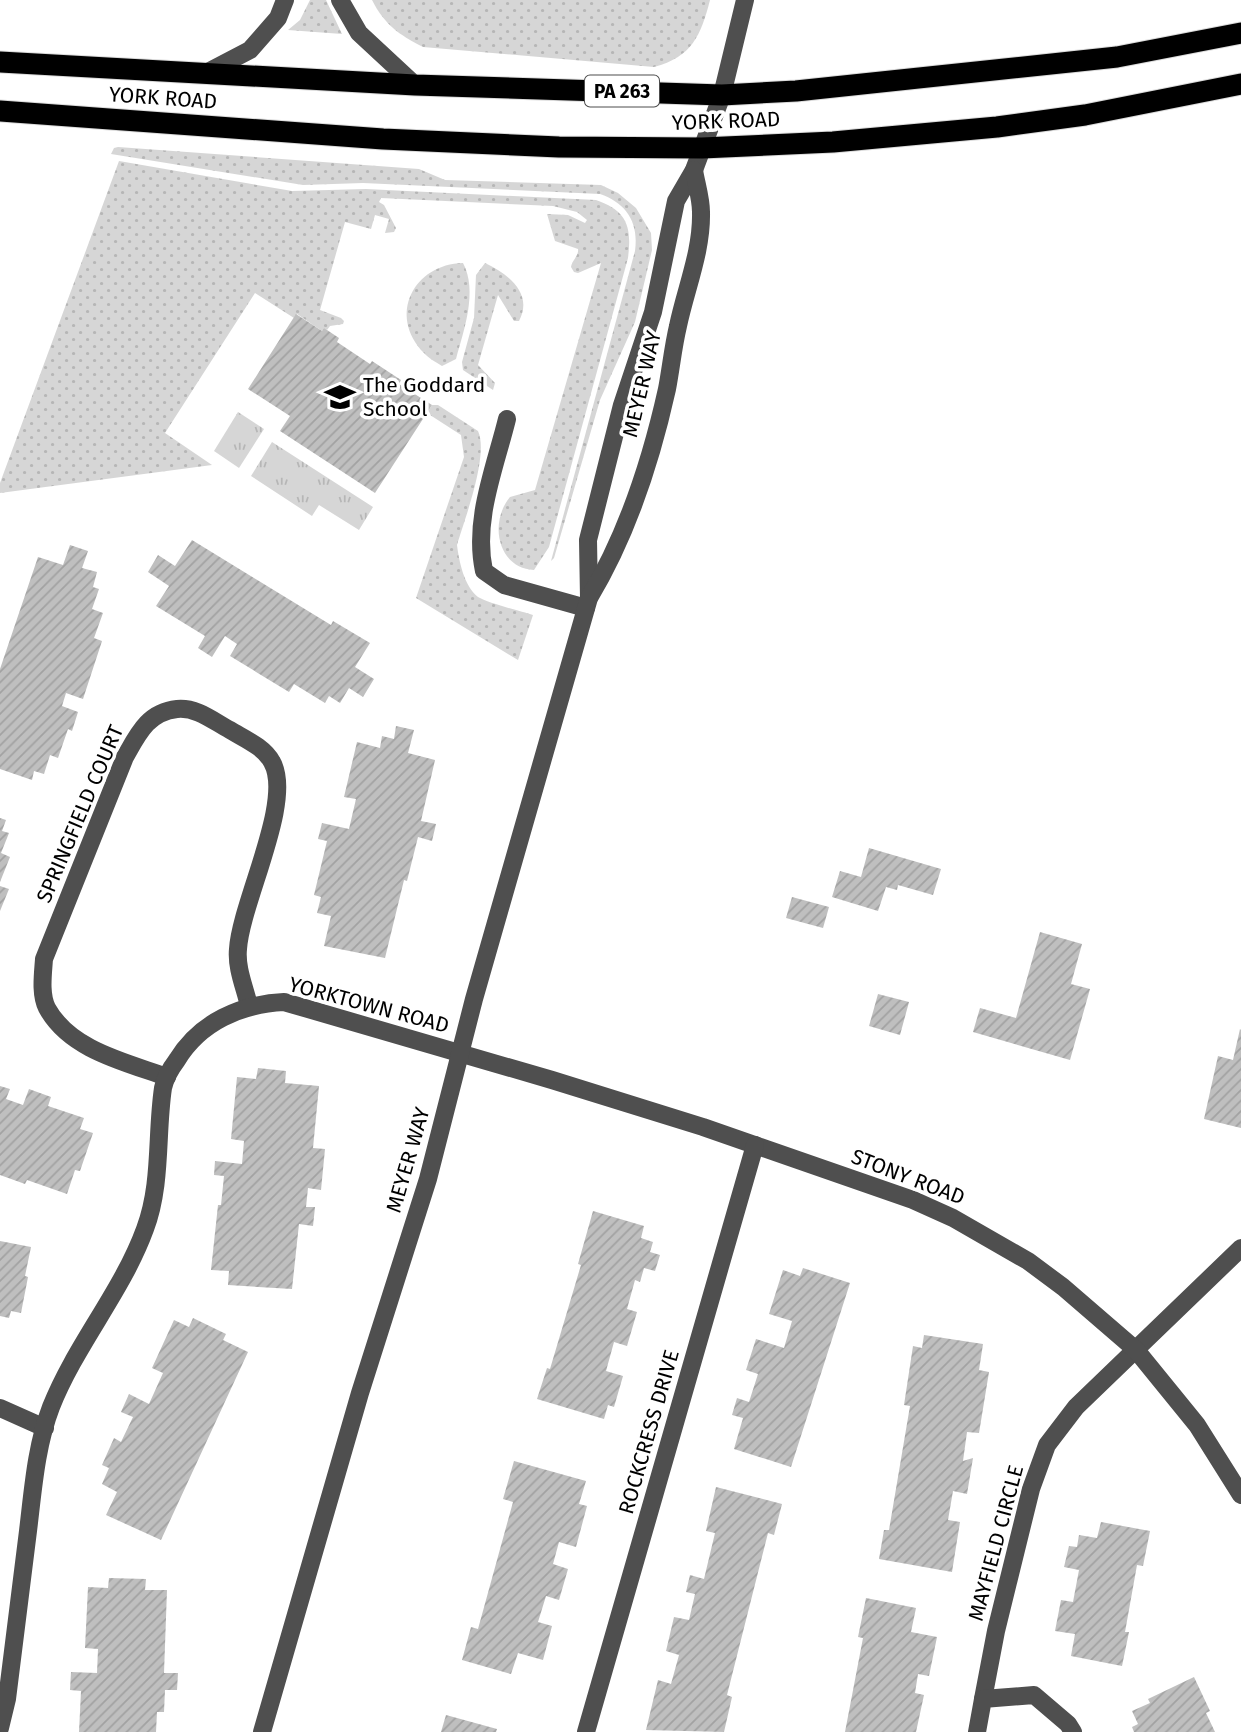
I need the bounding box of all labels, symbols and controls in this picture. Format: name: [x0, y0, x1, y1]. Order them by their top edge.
road number: PA 263: [585, 76, 659, 106]
street label: YORK ROAD: [108, 81, 218, 115]
street label: YORK ROAD: [671, 106, 781, 136]
street label: MEYER WAY: [617, 328, 667, 440]
place label: The Goddard School: [363, 372, 485, 422]
school or university icon: The Goddard School: [323, 380, 357, 414]
street label: SPRINGFIELD COURT: [31, 721, 129, 907]
street label: YORKTOWN ROAD: [286, 971, 452, 1039]
street label: MEYER WAY: [381, 1104, 436, 1216]
street label: STONY ROAD: [848, 1143, 968, 1211]
street label: ROCKCRESS DRIVE: [613, 1347, 685, 1517]
street label: MAYFIELD CIRCLE: [963, 1462, 1029, 1624]

